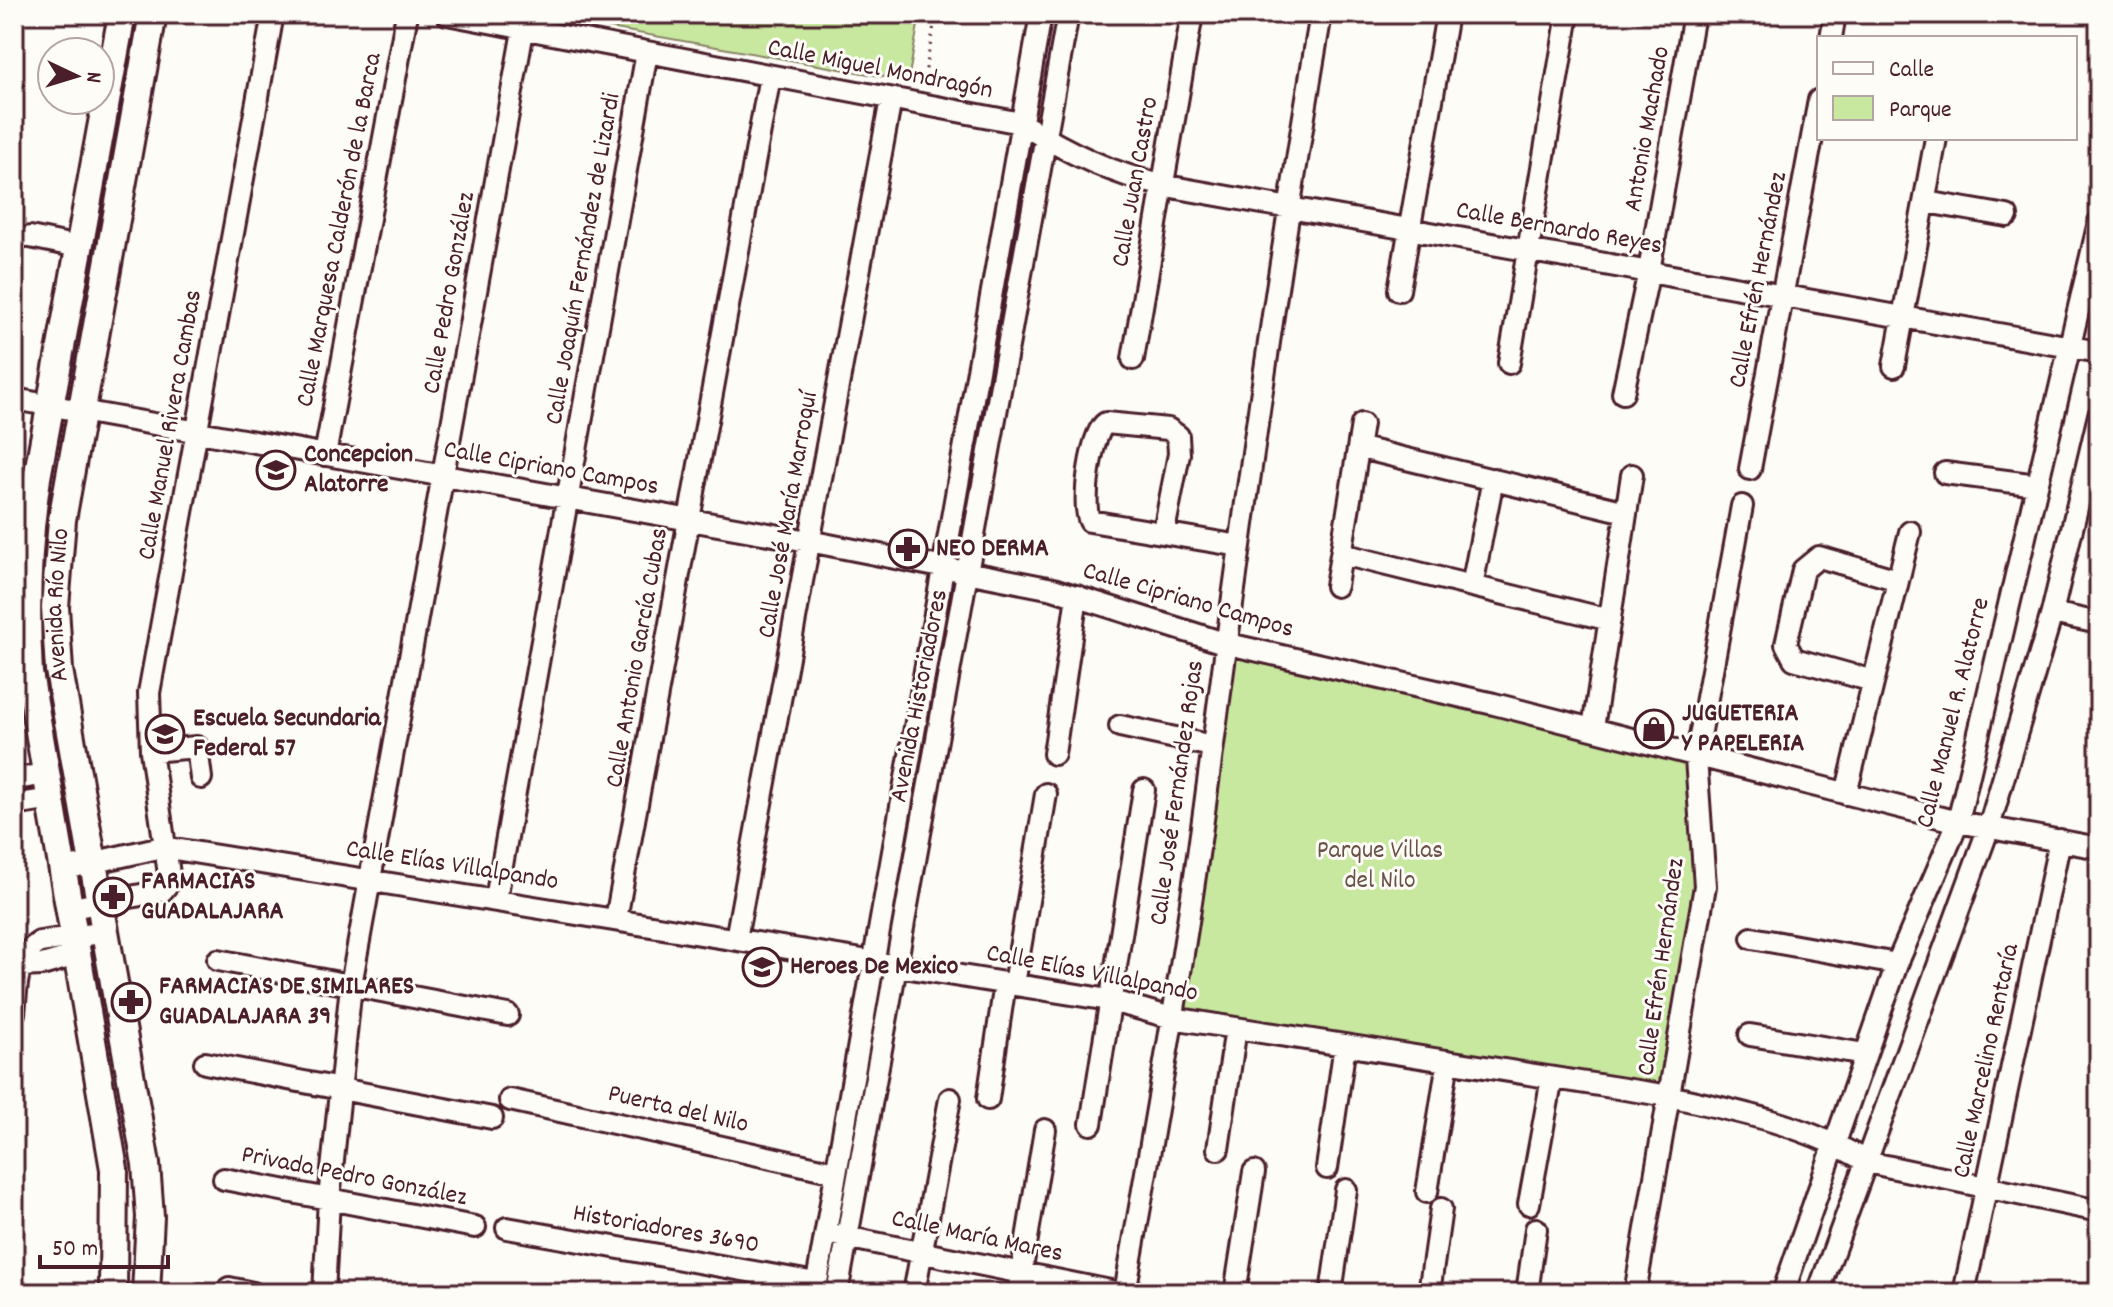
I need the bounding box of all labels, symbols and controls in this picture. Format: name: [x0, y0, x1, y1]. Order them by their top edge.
street label: Calle Miguel Mondragón: [764, 30, 996, 110]
north arrow: [36, 36, 116, 116]
legend: [1817, 36, 2077, 140]
street label: Antonio Machado: [1615, 43, 1681, 215]
street label: Calle Marquesa Calderón de la Barca: [287, 49, 393, 410]
text: Calle: [1889, 54, 1934, 88]
text: N: [77, 71, 108, 84]
street label: Calle Joaquín Fernández de Lizardi: [537, 90, 631, 428]
street label: Calle Juan Castro: [1103, 94, 1169, 270]
text: Parque: [1889, 94, 1952, 128]
street label: Calle Efrén Hernández: [1720, 169, 1798, 391]
street label: Calle Pedro González: [414, 189, 486, 397]
street label: Calle Bernardo Reyes: [1453, 193, 1665, 265]
street label: Calle Manuel Rivera Cambas: [129, 287, 213, 563]
street label: Calle José María Marroquí: [749, 387, 829, 641]
street label: Calle Cipriano Campos: [440, 432, 662, 506]
place label: Concepcion Alatorre: [304, 437, 413, 504]
school or university icon: Concepcion Alatorre: [255, 449, 297, 491]
street label: Calle Antonio García Cubas: [597, 525, 679, 791]
street label: Avenida Río Nilo: [36, 527, 80, 685]
pharmacy icon: NEO DERMA: [887, 528, 929, 570]
place label: NEO DERMA: [936, 531, 1049, 568]
street label: Calle Cipriano Campos: [1078, 553, 1298, 649]
street label: Avenida Historiadores: [881, 586, 959, 806]
street label: Calle Manuel R. Alatorre: [1907, 594, 2001, 832]
street label: Calle José Fernández Rojas: [1141, 658, 1215, 928]
place label: JUGUETERIA Y PAPELERIA: [1681, 696, 1804, 763]
place label: Escuela Secundaria Federal 57: [193, 701, 382, 768]
shop icon: JUGUETERIA Y PAPELERIA: [1633, 708, 1675, 750]
school or university icon: Escuela Secundaria Federal 57: [144, 713, 186, 755]
street label: Calle Elías Villalpando: [343, 831, 561, 901]
park label: Parque Villas del Nilo: [1317, 833, 1443, 900]
street label: Calle Efrén Hernández: [1628, 856, 1696, 1078]
place label: FARMACIAS GUADALAJARA: [141, 864, 284, 931]
pharmacy icon: FARMACIAS GUADALAJARA: [92, 876, 134, 918]
street label: Calle Elías Villalpando: [983, 935, 1201, 1013]
street label: Calle Marcelino Rentaría: [1944, 940, 2030, 1182]
school or university icon: Heroes De Mexico: [741, 946, 783, 988]
place label: Heroes De Mexico: [790, 949, 959, 986]
place label: FARMACIAS DE SIMILARES GUADALAJARA 39: [159, 969, 414, 1036]
pharmacy icon: FARMACIAS DE SIMILARES GUADALAJARA 39: [110, 981, 152, 1023]
street label: Puerta del Nilo: [604, 1076, 752, 1144]
street label: Privada Pedro González: [238, 1137, 470, 1217]
street label: Historiadores 3690: [570, 1195, 762, 1265]
street label: Calle María Mares: [888, 1201, 1066, 1273]
scale bar: [40, 1219, 168, 1269]
text: 50 m: [52, 1233, 98, 1267]

